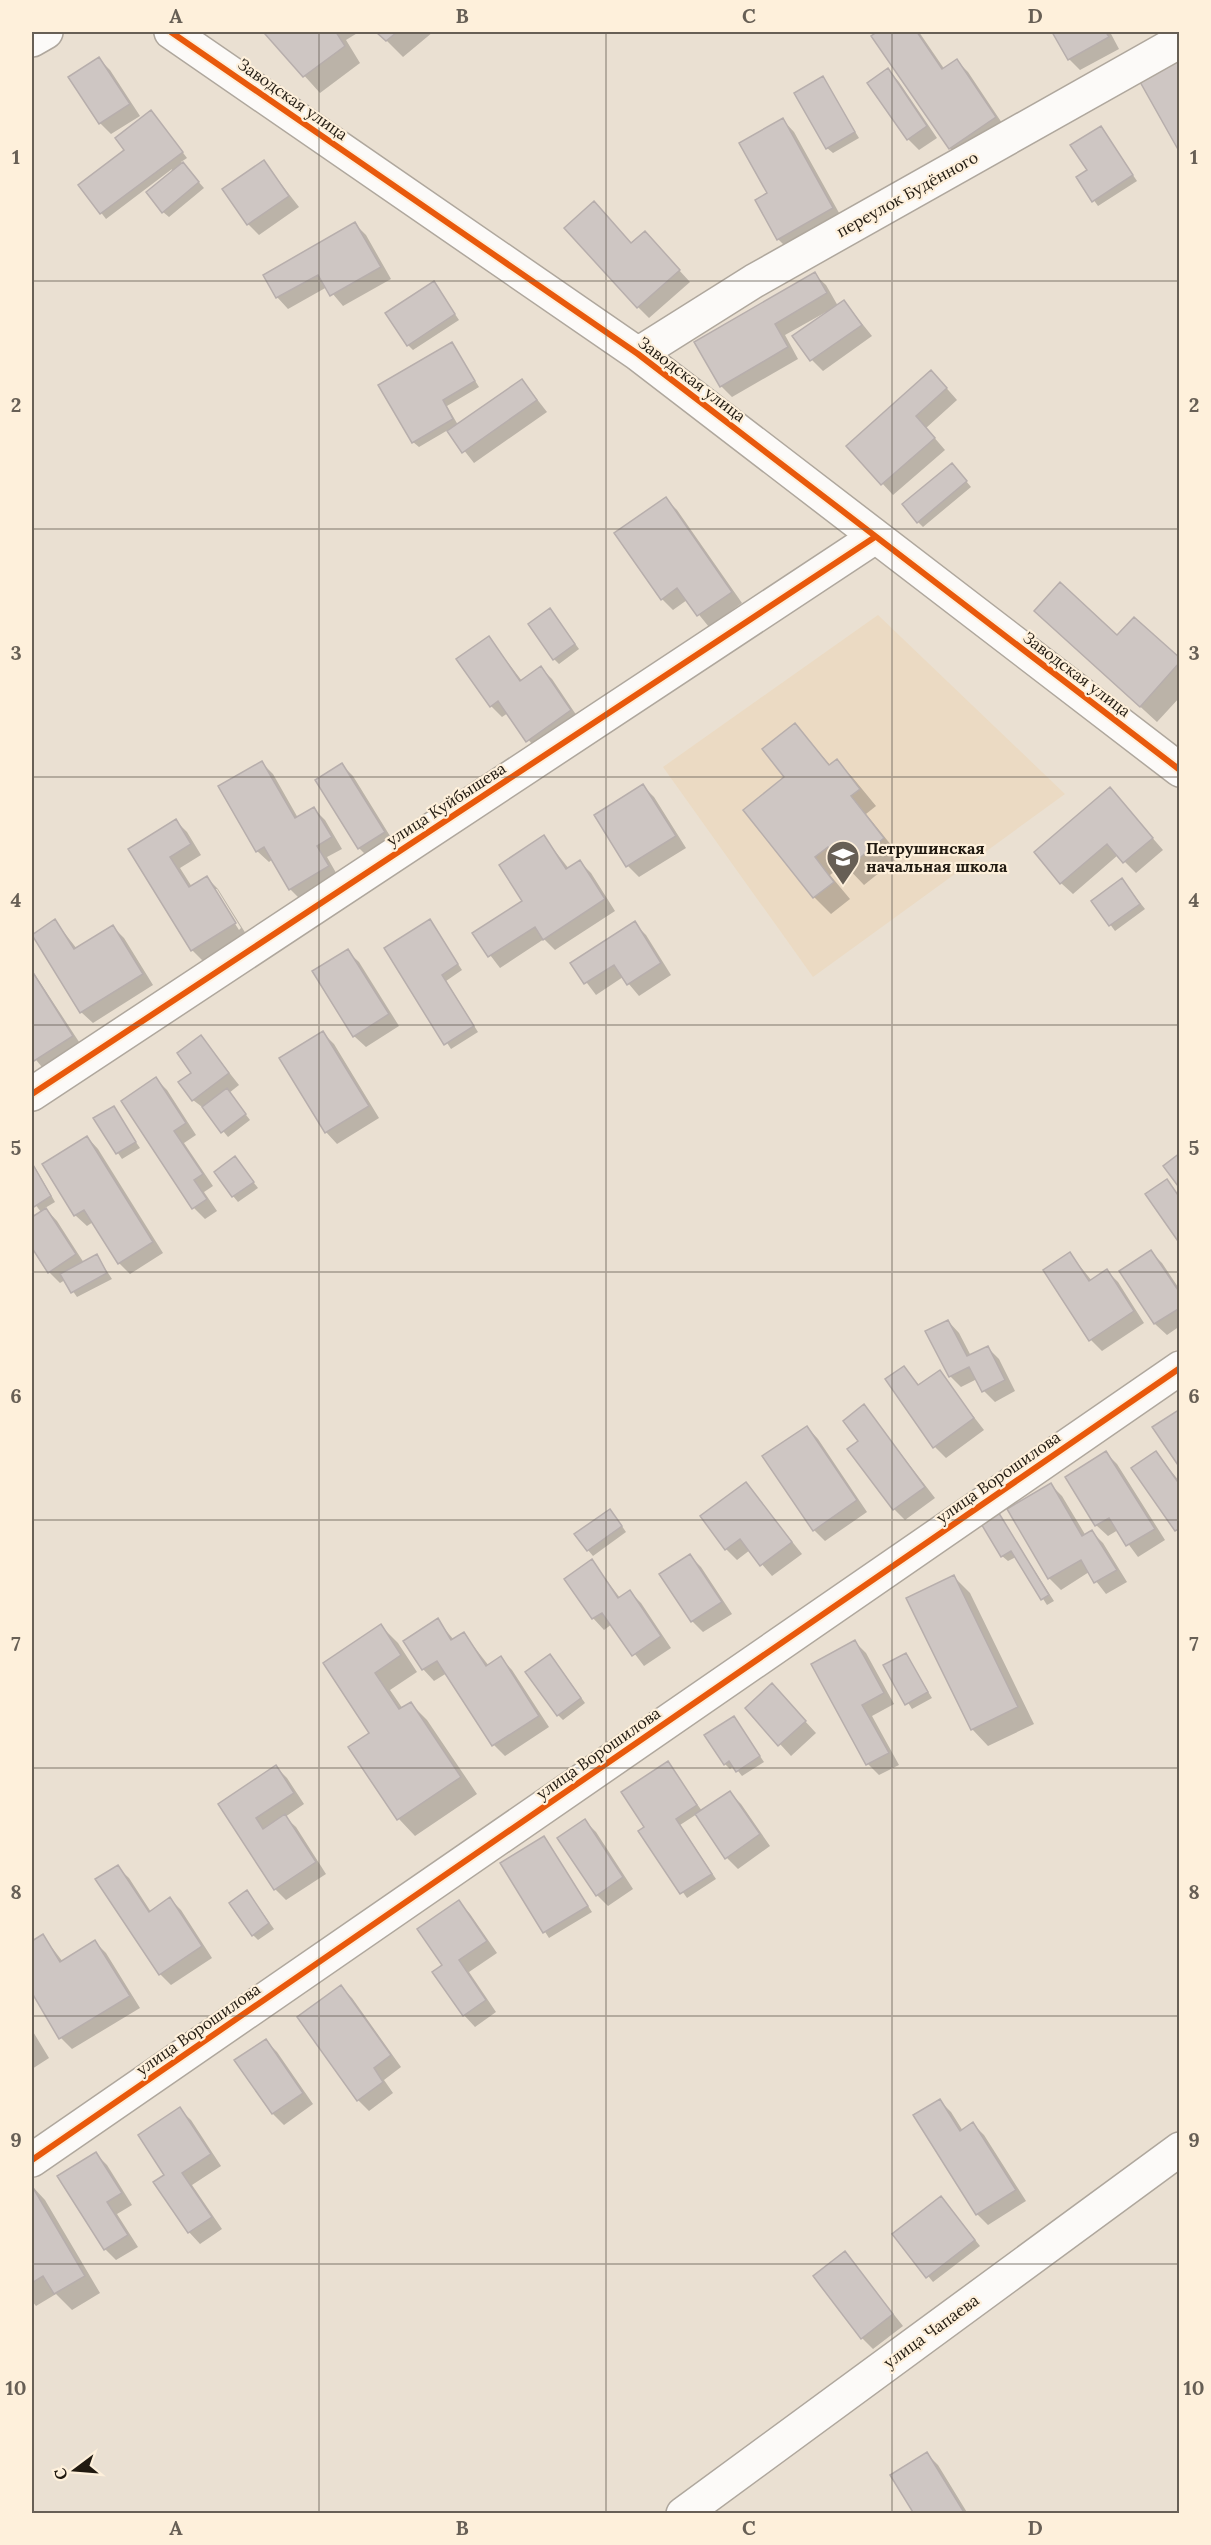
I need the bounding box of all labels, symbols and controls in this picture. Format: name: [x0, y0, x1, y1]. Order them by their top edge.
text: A: [169, 3, 183, 28]
text: B: [455, 3, 469, 28]
text: C: [742, 3, 756, 28]
text: D: [1027, 3, 1043, 28]
street label: Заводская улица: [234, 54, 352, 144]
text: 1: [12, 144, 20, 169]
text: 1: [1190, 144, 1198, 169]
street label: переулок Будённого: [833, 147, 981, 241]
street label: Заводская улица: [634, 332, 750, 426]
text: 2: [11, 392, 21, 417]
text: 2: [1189, 392, 1199, 417]
street label: Заводская улица: [1019, 627, 1135, 721]
text: 3: [10, 640, 22, 665]
text: 3: [1188, 640, 1200, 665]
street label: улица Куйбышева: [383, 758, 509, 850]
place label: Петрушинская начальная школа: [866, 838, 1008, 876]
school or university icon: Петрушинская начальная школа: [825, 839, 861, 886]
text: 4: [11, 887, 22, 912]
text: 4: [1189, 887, 1200, 912]
text: 5: [11, 1135, 22, 1160]
text: 5: [1189, 1135, 1200, 1160]
text: 6: [10, 1383, 22, 1408]
text: 6: [1188, 1383, 1200, 1408]
street label: улица Ворошилова: [932, 1427, 1064, 1527]
text: 7: [11, 1631, 21, 1656]
text: 7: [1189, 1631, 1199, 1656]
street label: улица Ворошилова: [532, 1703, 664, 1803]
text: 8: [10, 1879, 22, 1904]
text: 8: [1188, 1879, 1200, 1904]
street label: улица Ворошилова: [132, 1979, 264, 2079]
text: 9: [10, 2127, 22, 2152]
text: 9: [1188, 2127, 1200, 2152]
street label: улица Чапаева: [879, 2290, 983, 2372]
text: 10: [6, 2375, 26, 2400]
text: 10: [1184, 2375, 1204, 2400]
north arrow: [45, 2440, 105, 2500]
text: С: [49, 2466, 72, 2482]
text: A: [169, 2515, 183, 2540]
text: B: [455, 2515, 469, 2540]
text: C: [742, 2515, 756, 2540]
text: D: [1027, 2515, 1043, 2540]

